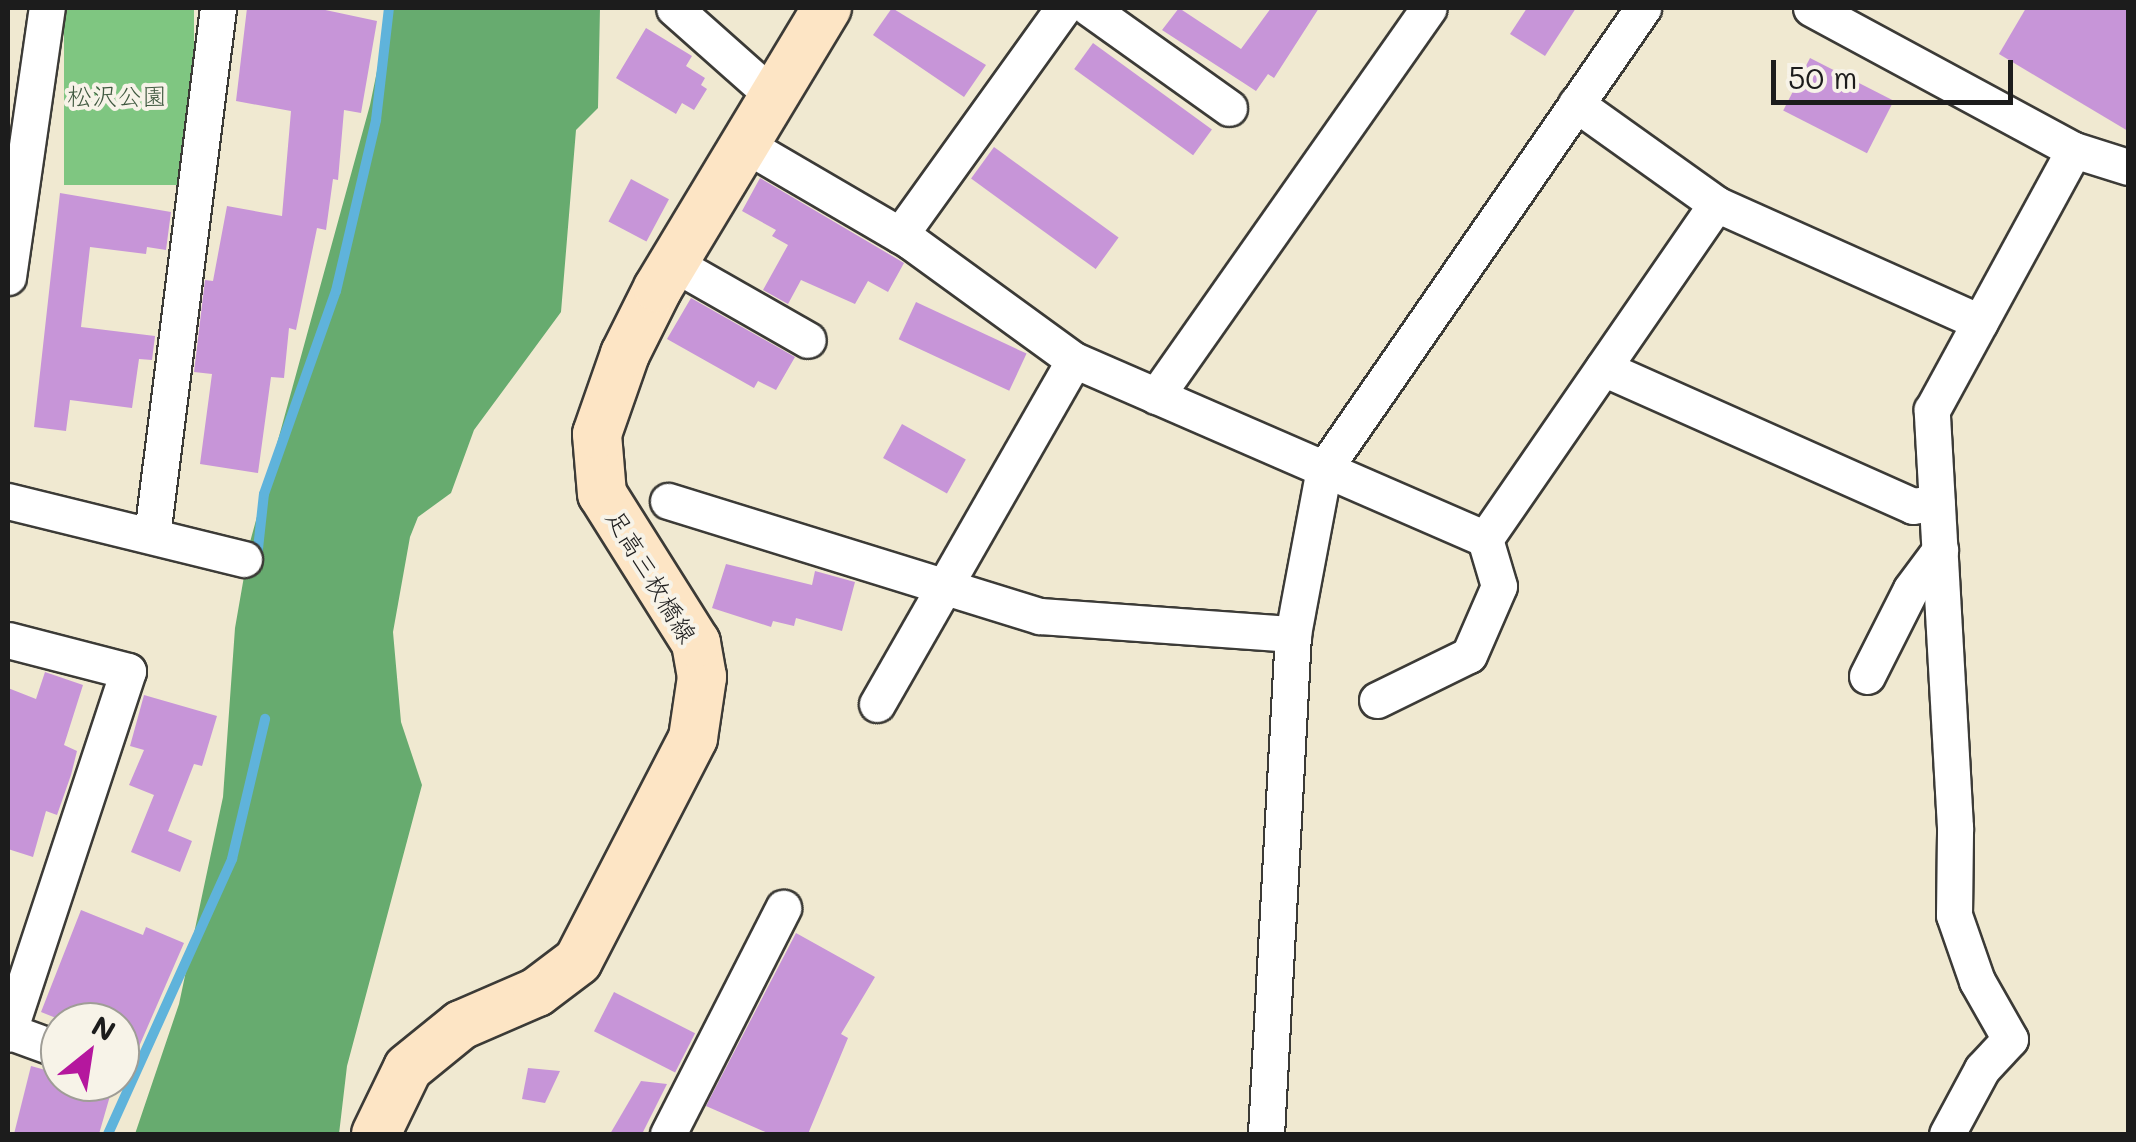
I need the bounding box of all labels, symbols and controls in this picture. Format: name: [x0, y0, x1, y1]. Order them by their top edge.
scale bar: [1776, 40, 2018, 102]
text: 50 m: [1788, 57, 1858, 97]
park label: 松沢公園: [67, 80, 167, 110]
street label: 足高三枚橋線: [601, 504, 703, 648]
north arrow: [40, 1002, 140, 1102]
text: N: [86, 1007, 122, 1049]

